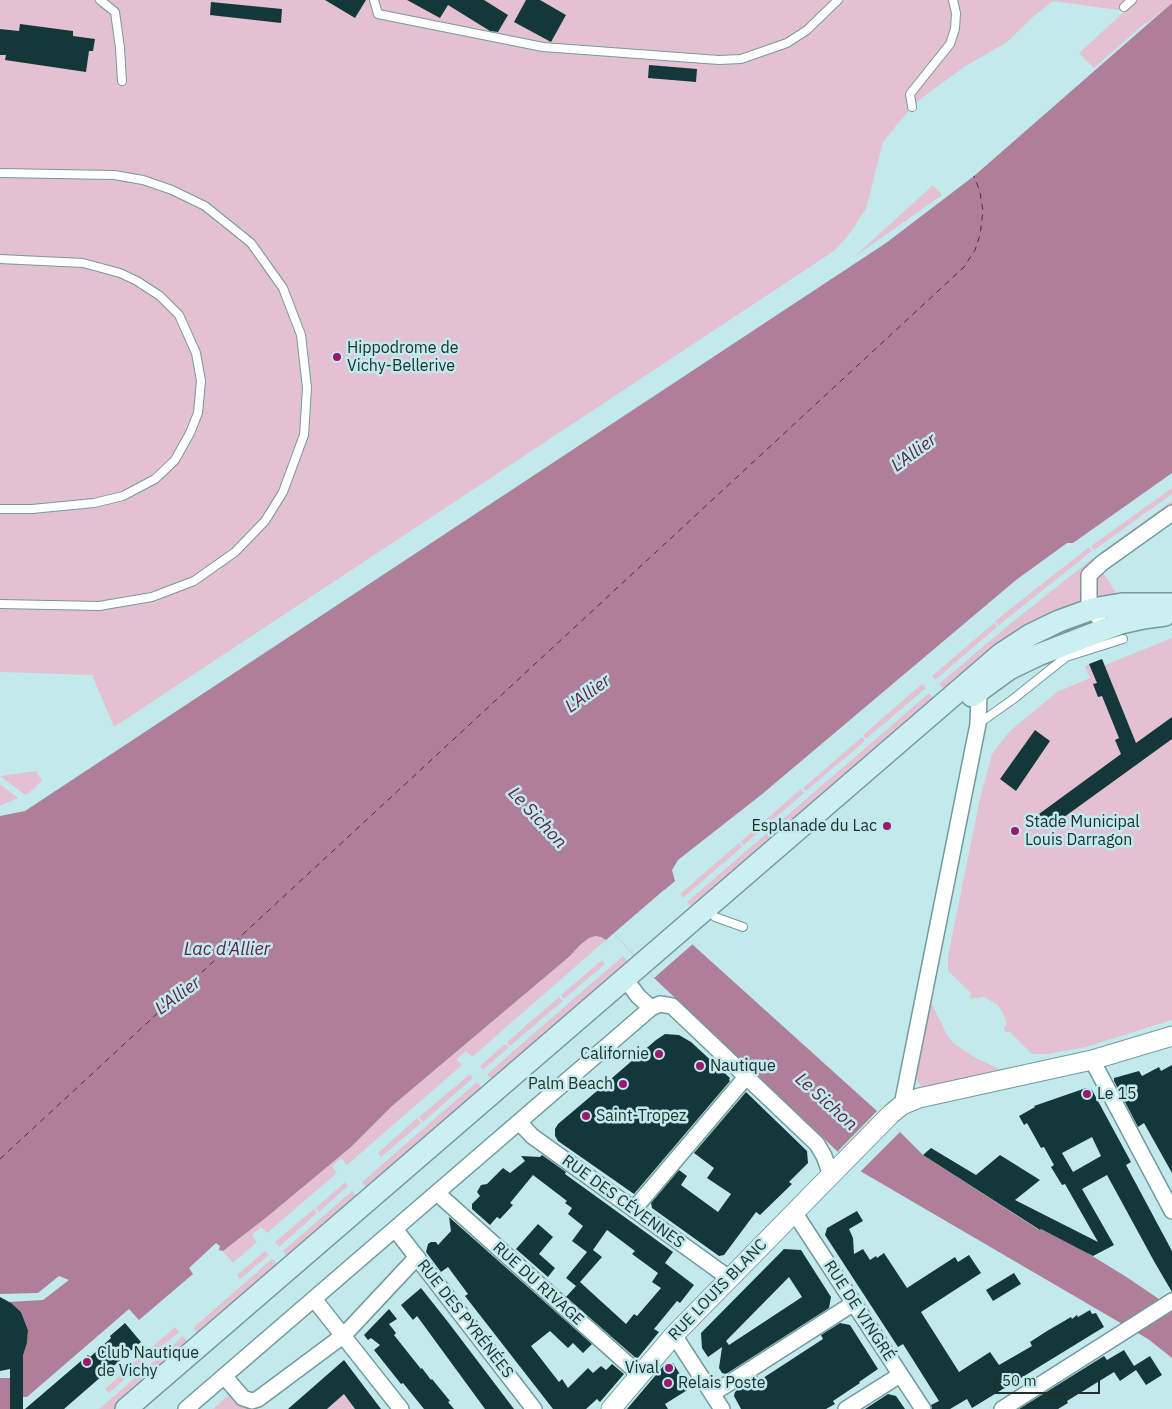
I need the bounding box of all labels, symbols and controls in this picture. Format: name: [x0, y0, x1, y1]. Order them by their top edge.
place label: Hippodrome de Vichy-Bellerive: [347, 338, 458, 376]
marker: Hippodrome de Vichy-Bellerive: [331, 351, 343, 363]
water label: L'Allier: [887, 429, 941, 477]
water label: L'Allier: [561, 670, 615, 718]
water label: Le Sichon: [503, 783, 571, 853]
place label: Stade Municipal Louis Darragon: [1025, 812, 1140, 850]
place label: Esplanade du Lac: [751, 816, 877, 836]
marker: Esplanade du Lac: [881, 820, 893, 832]
marker: Stade Municipal Louis Darragon: [1009, 825, 1021, 837]
water label: Lac d'Allier: [184, 939, 270, 961]
water label: L'Allier: [151, 972, 205, 1020]
place label: Californie: [580, 1044, 649, 1064]
marker: Californie: [653, 1048, 665, 1060]
place label: Nautique: [710, 1056, 776, 1076]
marker: Nautique: [694, 1060, 706, 1072]
water label: Le Sichon: [791, 1069, 861, 1135]
place label: Palm Beach: [528, 1074, 613, 1094]
marker: Palm Beach: [617, 1078, 629, 1090]
place label: Le 15: [1097, 1084, 1137, 1104]
marker: Le 15: [1081, 1088, 1093, 1100]
place label: Saint-Tropez: [596, 1106, 686, 1126]
marker: Saint-Tropez: [580, 1110, 592, 1122]
street label: RUE DES CÉVENNES: [558, 1151, 688, 1253]
street label: RUE LOUIS BLANC: [665, 1235, 771, 1345]
street label: RUE DU RIVAGE: [489, 1238, 587, 1330]
street label: RUE DES PYRÉNÉES: [413, 1256, 517, 1382]
street label: RUE DE VINGRÉ: [819, 1257, 899, 1365]
place label: Club Nautique de Vichy: [97, 1343, 199, 1381]
marker: Club Nautique de Vichy: [81, 1356, 93, 1368]
place label: Vival: [625, 1358, 659, 1378]
marker: Vival: [663, 1362, 675, 1374]
scale bar: [997, 1362, 1103, 1394]
text: 50 m: [1002, 1371, 1037, 1390]
place label: Relais Poste: [678, 1373, 766, 1393]
marker: Relais Poste: [662, 1377, 674, 1389]

